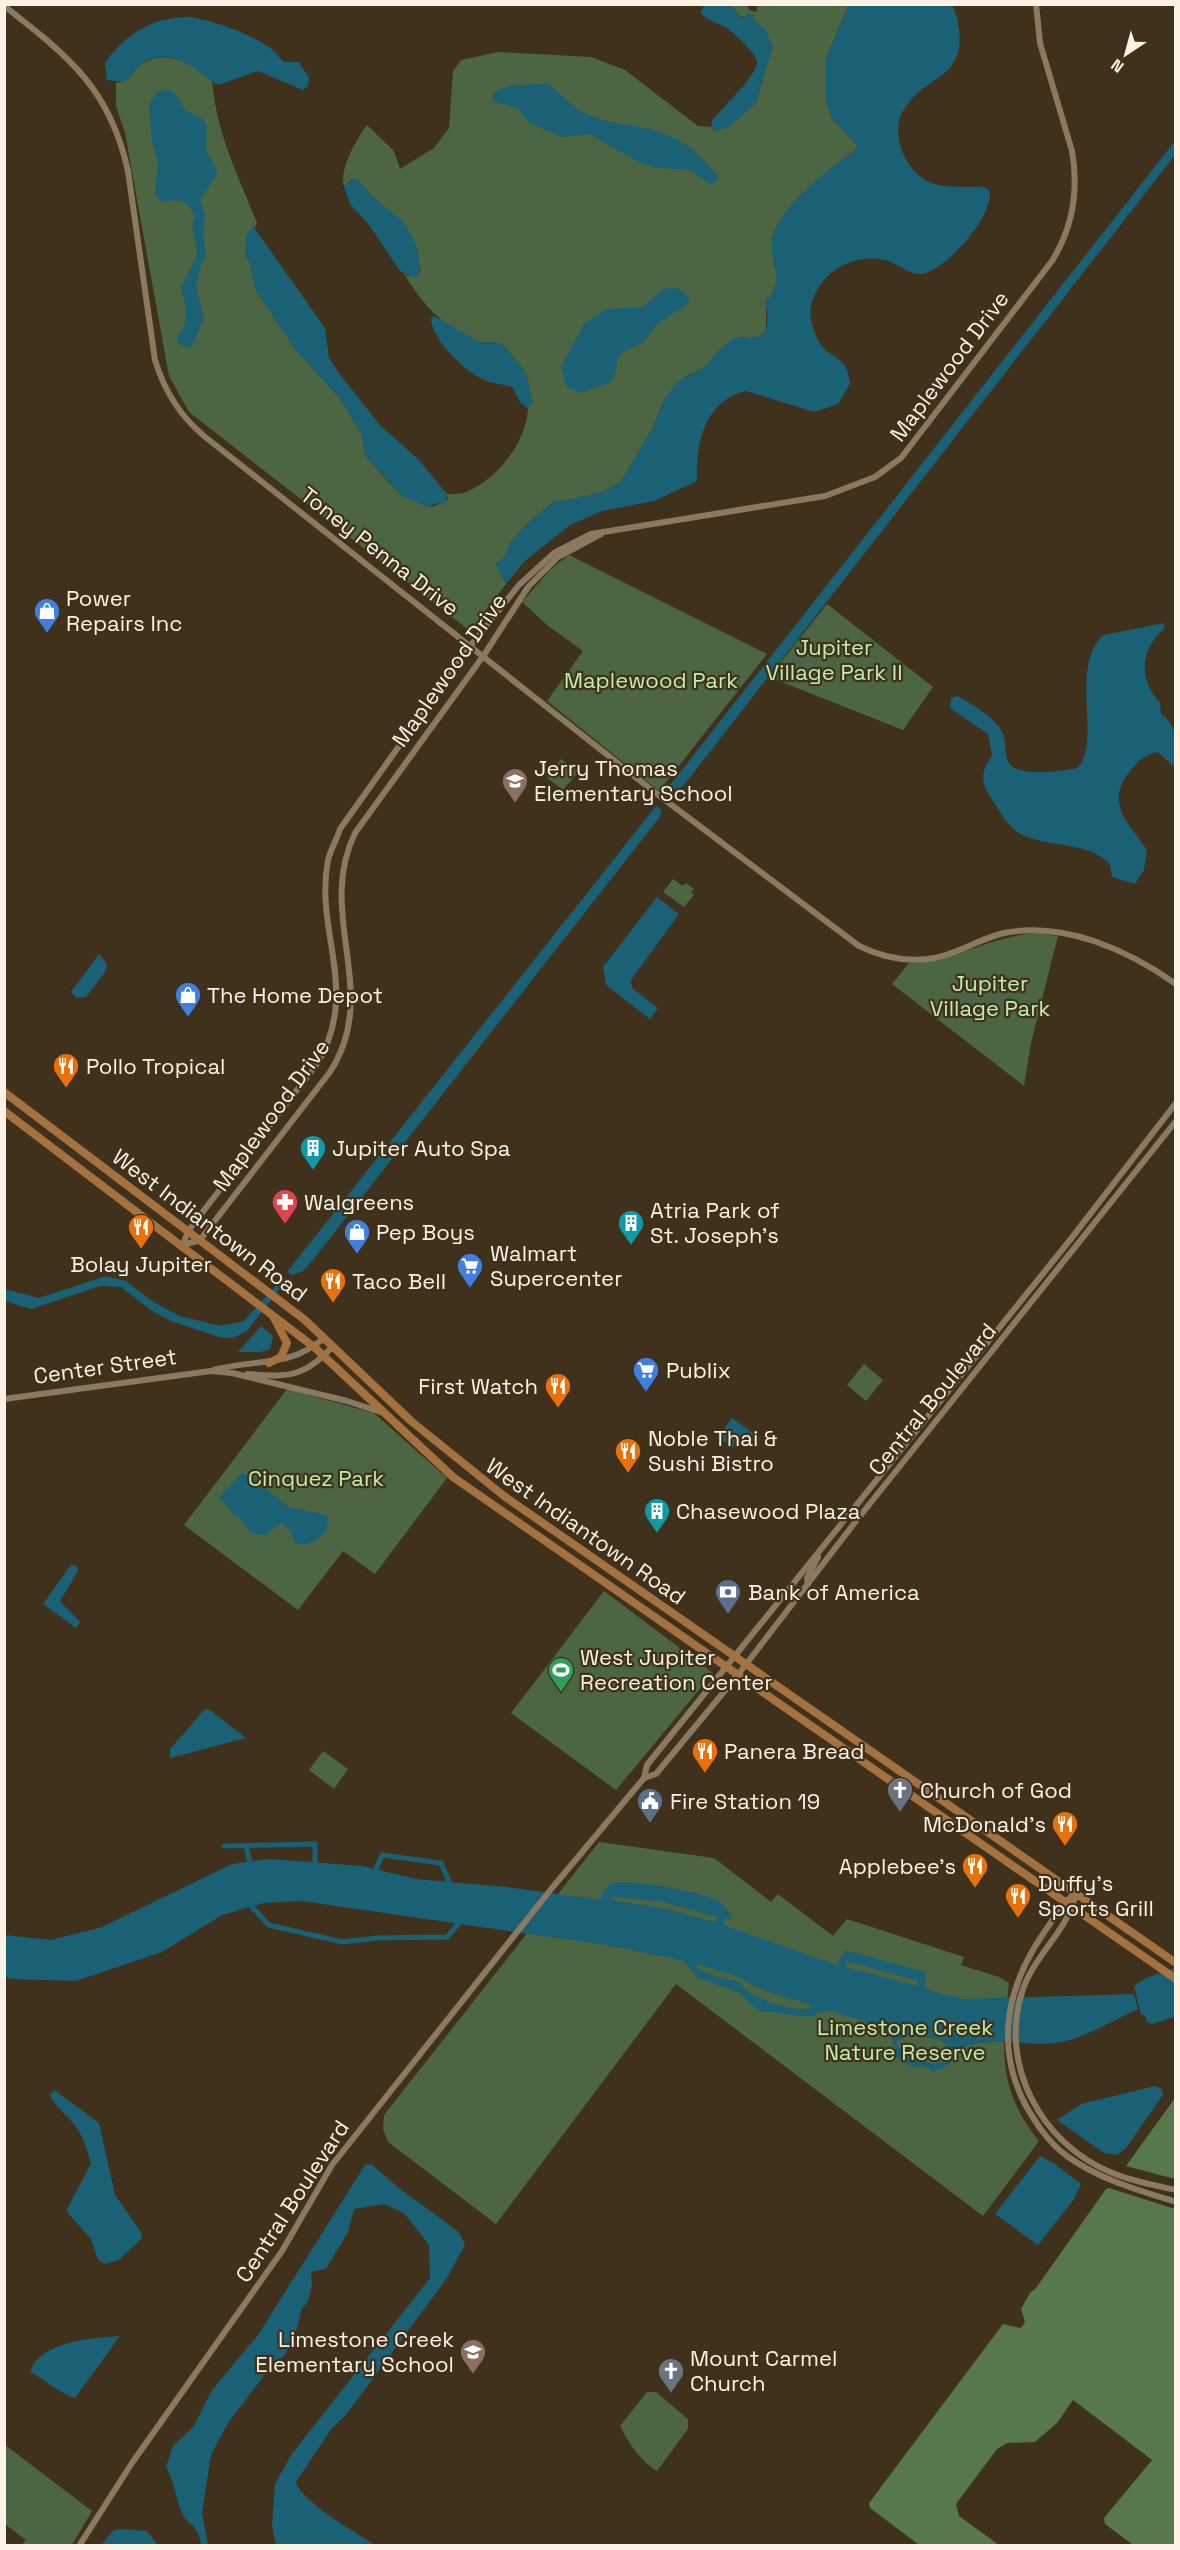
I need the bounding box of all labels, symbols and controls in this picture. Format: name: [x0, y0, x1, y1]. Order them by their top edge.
north arrow: [1096, 24, 1156, 84]
text: N: [1107, 54, 1128, 77]
street label: Maplewood Drive: [883, 285, 1015, 447]
street label: Toney Penna Drive: [295, 480, 465, 622]
place label: Power Repairs Inc: [66, 584, 182, 637]
street label: Maplewood Drive: [386, 588, 512, 752]
shop icon: Power Repairs Inc: [32, 596, 62, 634]
park label: Jupiter Village Park II: [765, 633, 903, 686]
park label: Maplewood Park: [564, 666, 738, 694]
place label: Jerry Thomas Elementary School: [534, 754, 733, 807]
school or university icon: Jerry Thomas Elementary School: [500, 766, 530, 804]
park label: Jupiter Village Park: [930, 969, 1051, 1022]
shop icon: The Home Depot: [173, 980, 203, 1018]
place label: The Home Depot: [207, 981, 383, 1009]
street label: Maplewood Drive: [206, 1033, 336, 1197]
restaurant icon: Pollo Tropical: [51, 1051, 81, 1089]
place label: Pollo Tropical: [86, 1052, 225, 1080]
building icon: Jupiter Auto Spa: [298, 1133, 328, 1171]
place label: Jupiter Auto Spa: [332, 1134, 511, 1162]
street label: West Indiantown Road: [107, 1142, 313, 1308]
pharmacy icon: Walgreens: [270, 1187, 300, 1225]
place label: Walgreens: [304, 1188, 414, 1216]
place label: Atria Park of St. Joseph’s: [650, 1196, 780, 1249]
building icon: Atria Park of St. Joseph’s: [616, 1208, 646, 1246]
restaurant icon: Bolay Jupiter: [126, 1212, 156, 1250]
shop icon: Pep Boys: [342, 1217, 372, 1255]
place label: Pep Boys: [376, 1218, 475, 1246]
place label: Walmart Supercenter: [490, 1239, 622, 1292]
place label: Bolay Jupiter: [70, 1250, 212, 1278]
supermarket icon: Walmart Supercenter: [455, 1251, 485, 1289]
restaurant icon: Taco Bell: [318, 1266, 348, 1304]
place label: Taco Bell: [352, 1267, 446, 1295]
street label: Central Boulevard: [862, 1317, 1002, 1481]
street label: Center Street: [32, 1342, 178, 1390]
supermarket icon: Publix: [631, 1355, 661, 1393]
place label: Publix: [666, 1356, 731, 1384]
restaurant icon: First Watch: [543, 1371, 573, 1409]
place label: First Watch: [418, 1372, 538, 1400]
place label: Noble Thai & Sushi Bistro: [648, 1424, 777, 1477]
restaurant icon: Noble Thai & Sushi Bistro: [613, 1436, 643, 1474]
street label: West Indiantown Road: [481, 1452, 691, 1610]
park label: Cinquez Park: [248, 1464, 384, 1492]
building icon: Chasewood Plaza: [642, 1496, 672, 1534]
place label: Chasewood Plaza: [676, 1497, 861, 1525]
bank icon: Bank of America: [713, 1577, 743, 1615]
place label: Bank of America: [748, 1578, 920, 1606]
place label: West Jupiter Recreation Center: [580, 1643, 773, 1696]
sports icon: West Jupiter Recreation Center: [546, 1655, 576, 1693]
restaurant icon: Panera Bread: [690, 1736, 720, 1774]
place label: Panera Bread: [724, 1737, 864, 1765]
church icon: Church of God: [885, 1775, 915, 1813]
place label: Church of God: [920, 1776, 1072, 1804]
public building icon: Fire Station 19: [635, 1786, 665, 1824]
place label: Fire Station 19: [670, 1787, 820, 1815]
restaurant icon: McDonald's: [1050, 1809, 1080, 1847]
place label: McDonald's: [923, 1810, 1046, 1838]
restaurant icon: Applebee's: [960, 1851, 990, 1889]
place label: Applebee's: [839, 1852, 956, 1880]
place label: Duffy's Sports Grill: [1038, 1869, 1154, 1922]
restaurant icon: Duffy's Sports Grill: [1003, 1881, 1033, 1919]
park label: Limestone Creek Nature Reserve: [817, 2013, 993, 2066]
street label: Central Boulevard: [229, 2115, 355, 2287]
place label: Limestone Creek Elementary School: [255, 2325, 454, 2378]
school or university icon: Limestone Creek Elementary School: [458, 2337, 488, 2375]
place label: Mount Carmel Church: [690, 2344, 837, 2397]
church icon: Mount Carmel Church: [656, 2356, 686, 2394]

